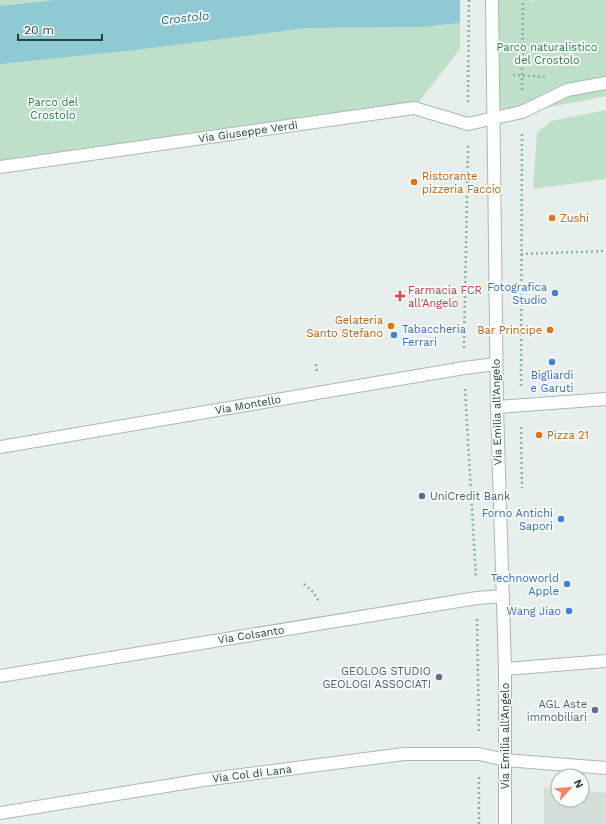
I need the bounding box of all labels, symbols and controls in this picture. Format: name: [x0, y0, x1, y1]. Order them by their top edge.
water label: Crostolo: [160, 9, 210, 27]
scale bar: [18, 16, 102, 42]
text: 20 m: [24, 23, 54, 37]
park label: Parco naturalistico del Crostolo: [497, 41, 597, 67]
park label: Parco del Crostolo: [28, 96, 79, 122]
street label: Via Giuseppe Verdi: [197, 119, 299, 145]
place label: Ristorante pizzeria Faccio: [422, 170, 501, 196]
marker: Ristorante pizzeria Faccio: [409, 177, 419, 187]
place label: Zushi: [560, 212, 589, 225]
marker: Zushi: [547, 213, 557, 223]
place label: Fotografica Studio: [487, 281, 547, 307]
place label: Farmacia FCR all'Angelo: [408, 284, 482, 310]
marker: Fotografica Studio: [550, 288, 560, 298]
marker: Farmacia FCR all'Angelo: [395, 291, 405, 301]
place label: Gelateria Santo Stefano: [307, 314, 383, 340]
marker: Gelateria Santo Stefano: [386, 321, 396, 331]
place label: Tabaccheria Ferrari: [402, 323, 466, 349]
place label: Bar Principe: [477, 324, 542, 337]
marker: Bar Principe: [545, 325, 555, 335]
marker: Tabaccheria Ferrari: [389, 330, 399, 340]
marker: Bigliardi e Garuti: [547, 357, 557, 367]
street label: Via Emilia all'Angelo: [490, 359, 504, 465]
place label: Bigliardi e Garuti: [530, 369, 574, 395]
street label: Via Montello: [214, 393, 282, 417]
place label: Pizza 21: [547, 429, 589, 442]
marker: Pizza 21: [534, 430, 544, 440]
place label: UniCredit Bank: [430, 490, 510, 503]
marker: UniCredit Bank: [417, 491, 427, 501]
place label: Forno Antichi Sapori: [482, 507, 553, 533]
marker: Forno Antichi Sapori: [556, 514, 566, 524]
place label: Technoworld Apple: [491, 572, 559, 598]
marker: Technoworld Apple: [562, 579, 572, 589]
place label: Wang Jiao: [507, 605, 561, 618]
marker: Wang Jiao: [564, 606, 574, 616]
street label: Via Colsanto: [217, 623, 285, 647]
place label: GEOLOG STUDIO GEOLOGI ASSOCIATI: [322, 665, 431, 691]
marker: GEOLOG STUDIO GEOLOGI ASSOCIATI: [434, 672, 444, 682]
street label: Via Emilia all'Angelo: [499, 683, 512, 789]
place label: AGL Aste immobiliari: [527, 698, 587, 724]
marker: AGL Aste immobiliari: [590, 705, 600, 715]
street label: Via Col di Lana: [211, 763, 293, 785]
north arrow: [550, 768, 590, 808]
text: N: [571, 777, 586, 790]

